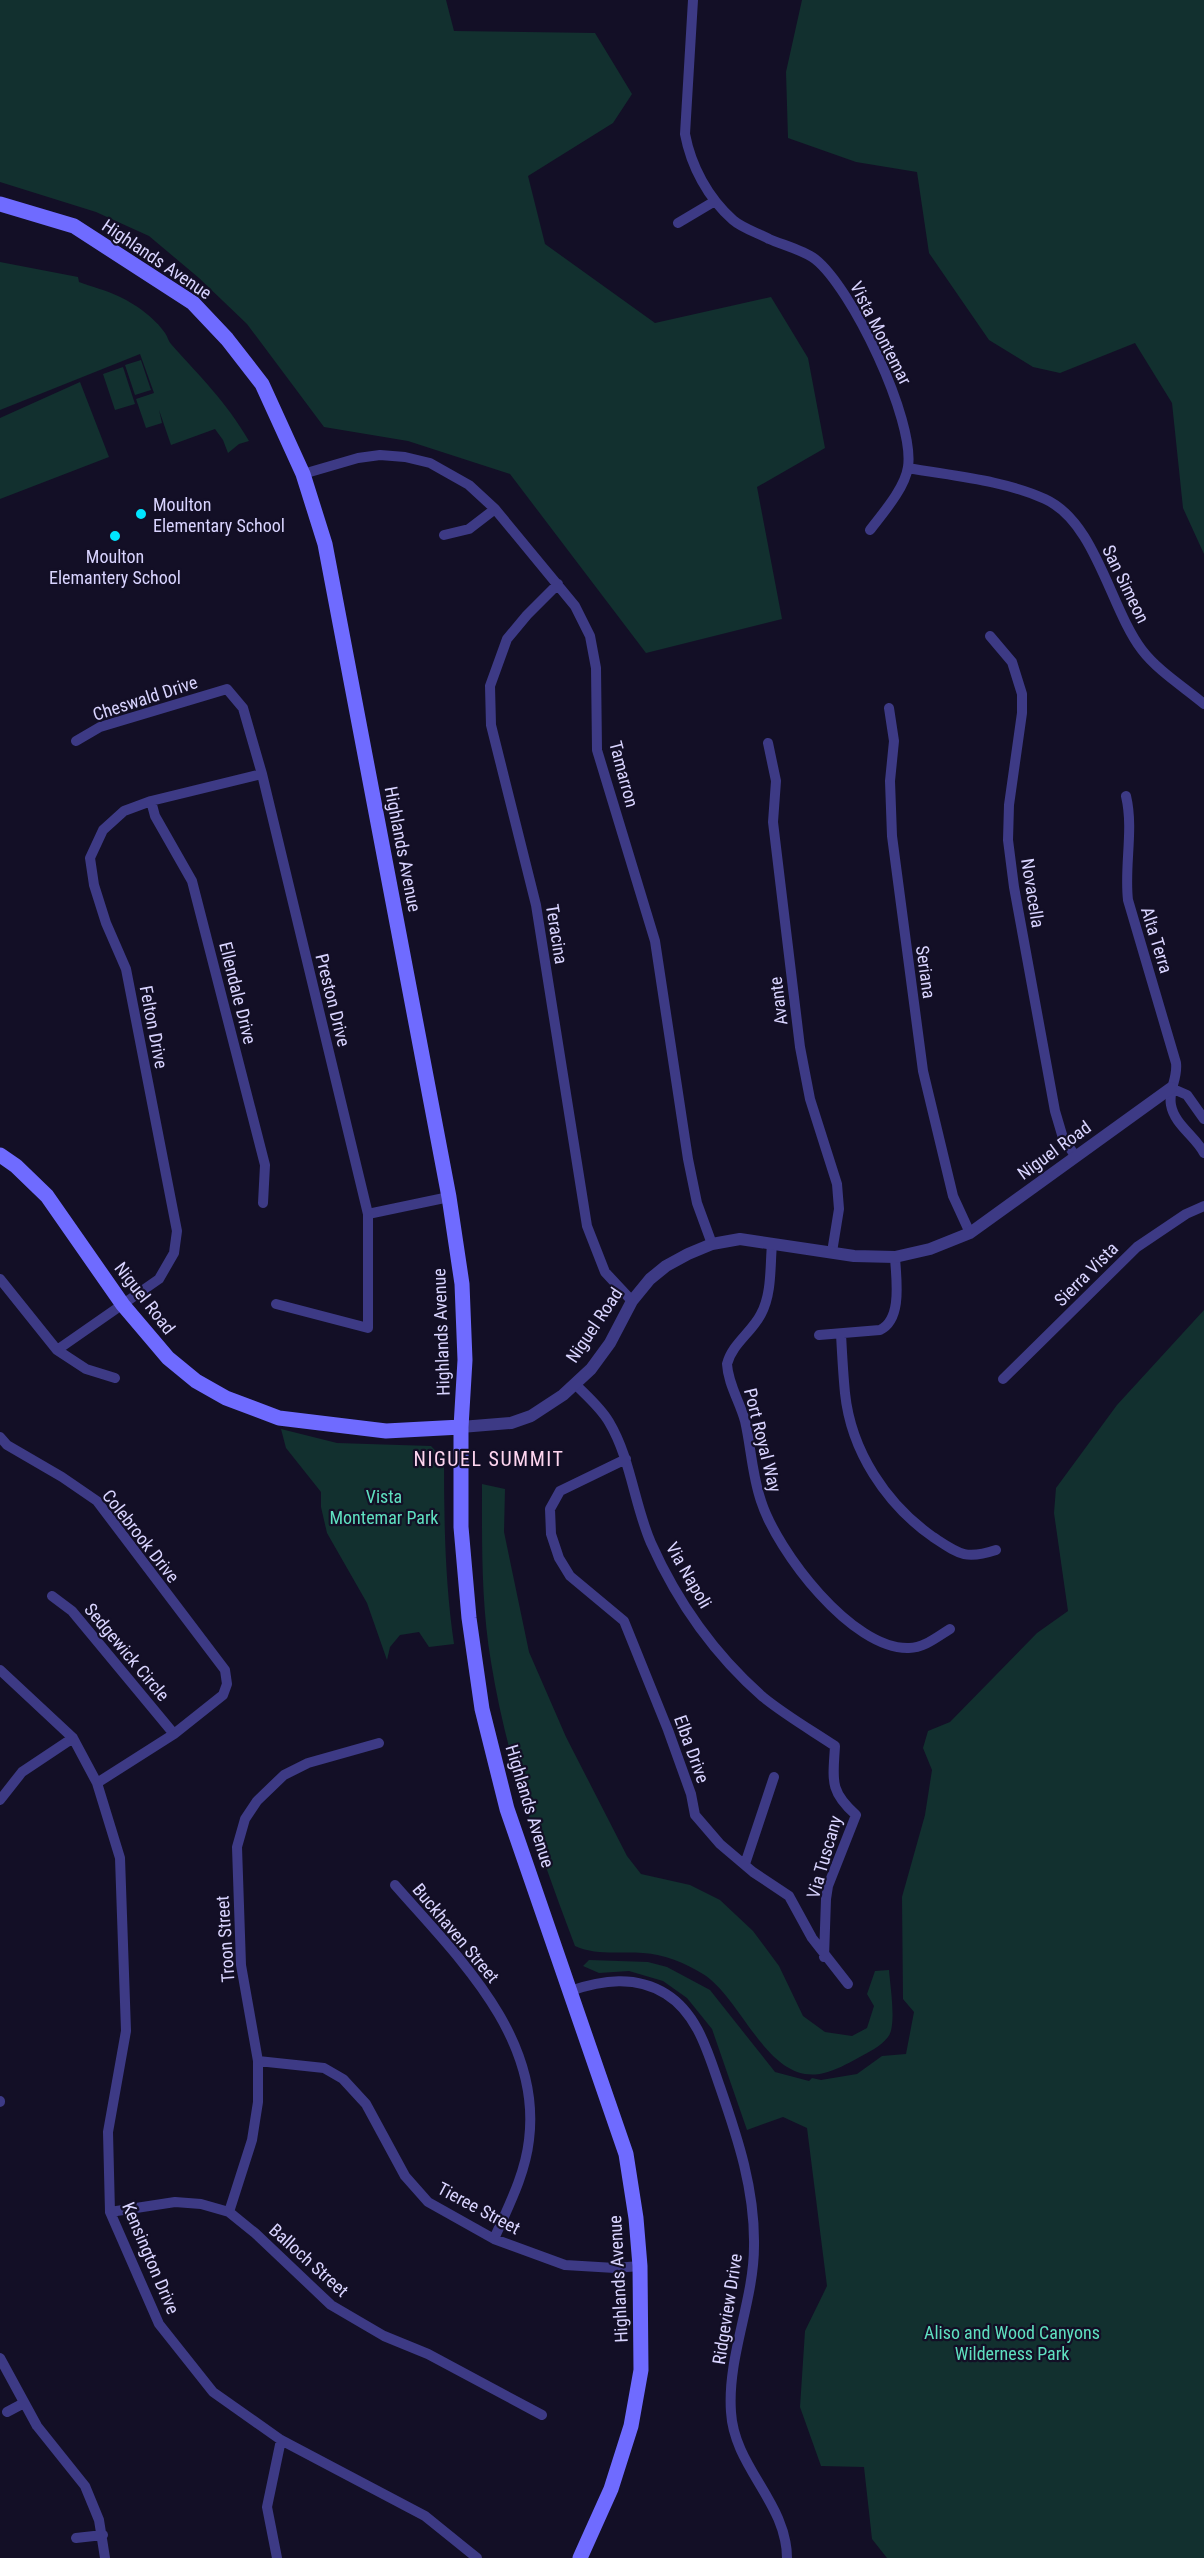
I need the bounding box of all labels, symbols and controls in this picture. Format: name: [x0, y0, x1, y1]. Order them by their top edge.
street label: Highlands Avenue: [98, 215, 216, 303]
street label: Vista Montemar: [846, 278, 916, 389]
place label: Moulton Elementary School: [153, 494, 285, 536]
marker: Moulton Elementary School: [134, 507, 148, 521]
marker: Moulton Elemantery School: [108, 529, 122, 543]
street label: San Simeon: [1098, 542, 1154, 626]
place label: Moulton Elemantery School: [49, 546, 181, 588]
street label: Cheswald Drive: [90, 671, 200, 725]
street label: Tamarron: [605, 739, 643, 809]
street label: Highlands Avenue: [381, 784, 425, 914]
street label: Novacella: [1017, 857, 1049, 929]
street label: Teracina: [542, 902, 572, 966]
street label: Alta Terra: [1137, 904, 1177, 976]
street label: Ellendale Drive: [215, 940, 261, 1046]
street label: Seriana: [912, 944, 940, 1000]
street label: Preston Drive: [311, 951, 355, 1049]
street label: Avante: [765, 976, 791, 1026]
street label: Felton Drive: [136, 984, 172, 1070]
street label: Niguel Road: [1013, 1116, 1095, 1184]
street label: Sierra Vista: [1050, 1238, 1122, 1310]
street label: Niguel Road: [110, 1258, 180, 1338]
street label: Highlands Avenue: [428, 1268, 454, 1396]
street label: Niguel Road: [561, 1284, 627, 1366]
street label: Port Royal Way: [740, 1386, 786, 1495]
district label: NIGUEL SUMMIT: [414, 1447, 564, 1471]
street label: Colebrook Drive: [98, 1485, 184, 1587]
park label: Vista Montemar Park: [329, 1486, 439, 1528]
street label: Via Napoli: [662, 1538, 716, 1612]
street label: Sedgewick Circle: [80, 1599, 174, 1705]
street label: Elba Drive: [670, 1712, 714, 1786]
street label: Highlands Avenue: [501, 1742, 559, 1870]
street label: Via Tuscany: [802, 1813, 846, 1901]
street label: Buckhaven Street: [408, 1879, 504, 1987]
street label: Troon Street: [211, 1895, 239, 1983]
street label: Tieree Street: [434, 2177, 524, 2239]
street label: Kensington Drive: [118, 2199, 184, 2317]
street label: Highlands Avenue: [604, 2215, 632, 2343]
street label: Balloch Street: [265, 2219, 353, 2301]
street label: Ridgeview Drive: [708, 2252, 746, 2366]
park label: Aliso and Wood Canyons Wilderness Park: [924, 2322, 1100, 2364]

